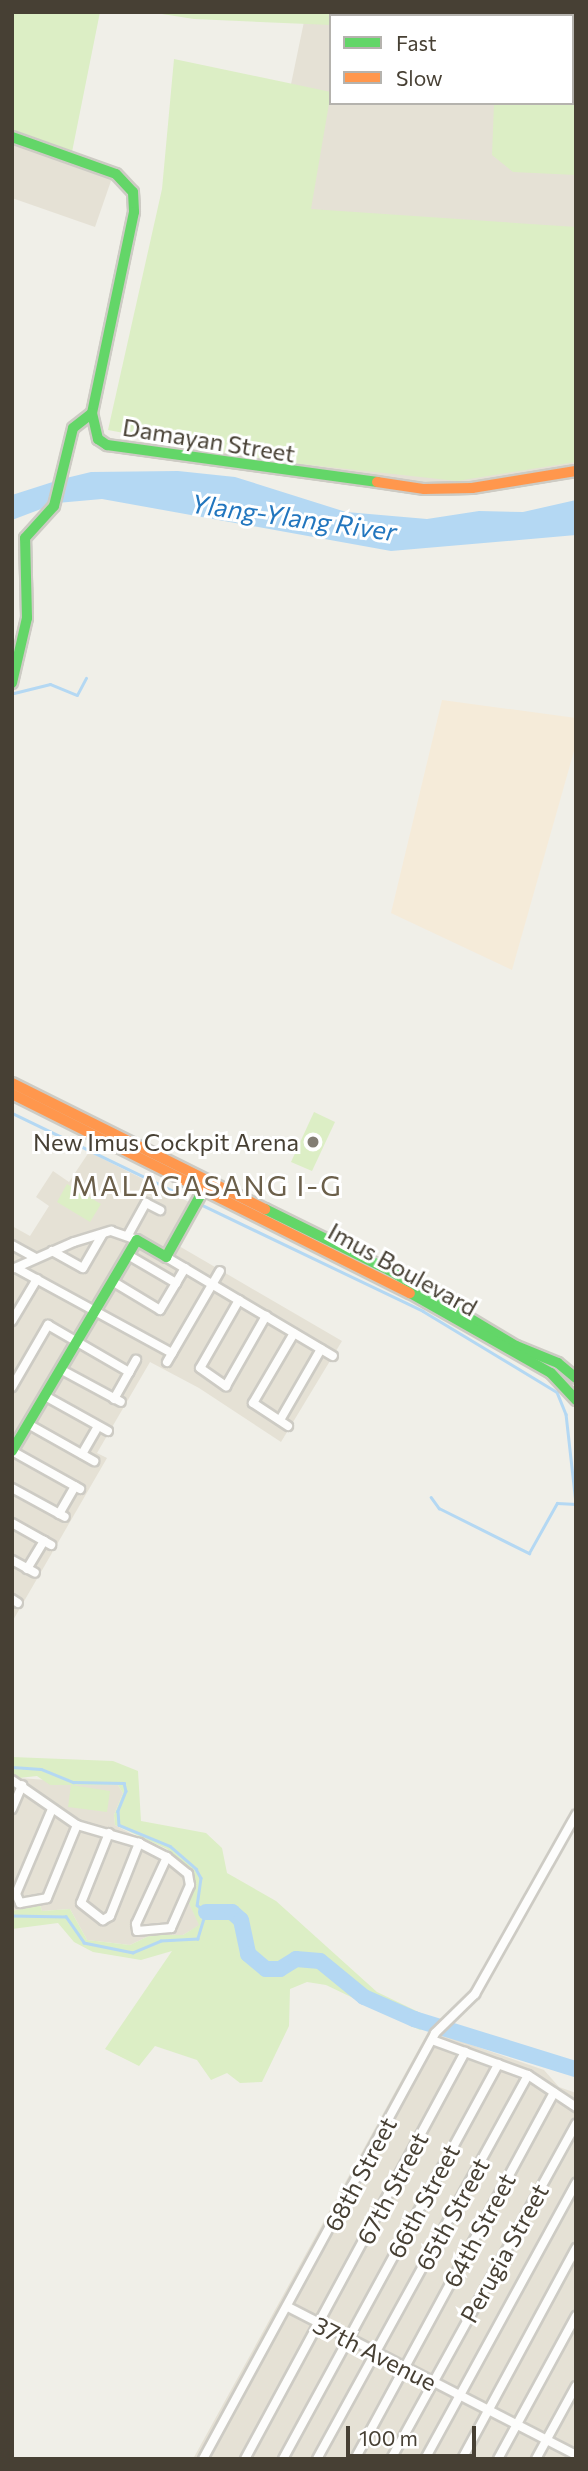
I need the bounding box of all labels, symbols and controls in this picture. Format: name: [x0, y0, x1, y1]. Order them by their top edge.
legend: [329, 14, 574, 105]
text: Fast: [396, 30, 437, 55]
text: Slow: [396, 65, 443, 90]
street label: Damayan Street: [121, 412, 297, 468]
water label: Ylang-Ylang River: [189, 487, 399, 547]
place label: New Imus Cockpit Arena: [33, 1128, 299, 1156]
marker: New Imus Cockpit Arena: [305, 1134, 321, 1150]
district label: MALAGASANG I-G: [73, 1168, 341, 1202]
street label: Imus Boulevard: [323, 1216, 483, 1322]
street label: 68th Street: [318, 2112, 402, 2236]
street label: 67th Street: [350, 2127, 434, 2249]
street label: 66th Street: [381, 2139, 465, 2263]
street label: 65th Street: [409, 2153, 495, 2275]
street label: 64th Street: [437, 2168, 521, 2292]
street label: Perugia Street: [454, 2178, 554, 2328]
street label: 37th Avenue: [309, 2310, 441, 2396]
scale bar: [350, 2412, 480, 2456]
text: 100 m: [359, 2425, 418, 2450]

